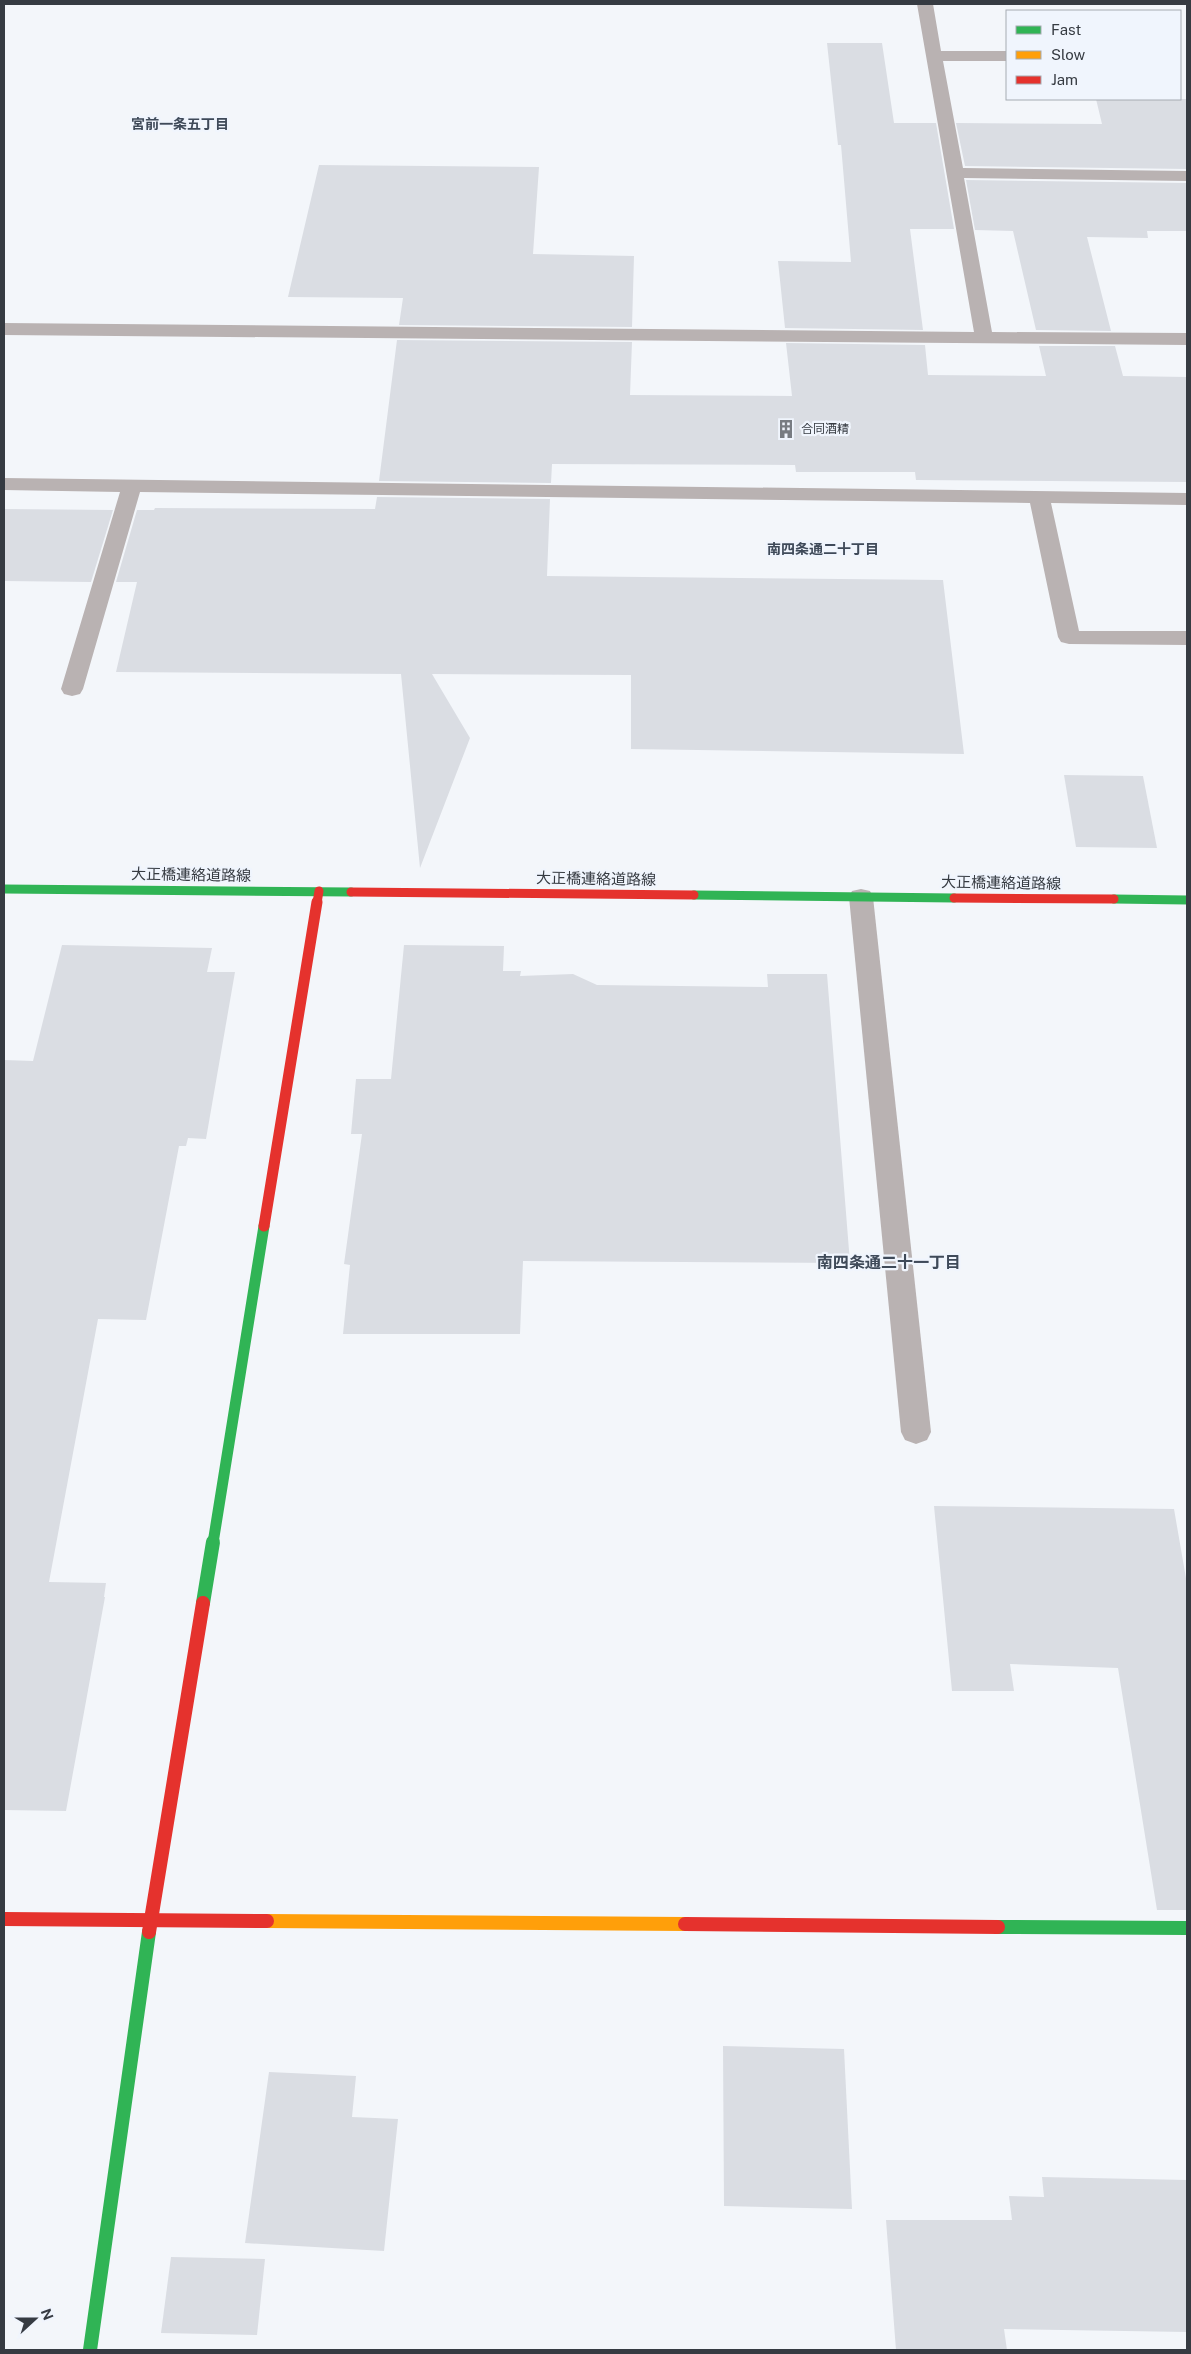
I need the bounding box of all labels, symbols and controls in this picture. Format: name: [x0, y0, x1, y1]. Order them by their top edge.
legend: [1006, 10, 1181, 100]
text: Fast: [1051, 21, 1081, 38]
text: Slow: [1051, 46, 1086, 63]
text: Jam: [1051, 71, 1078, 88]
district label: 宮前一条五丁目: [131, 116, 229, 132]
building icon: 合同酒精: [775, 418, 797, 440]
place label: 合同酒精: [801, 422, 849, 436]
district label: 南四条通二十丁目: [767, 541, 879, 557]
street label: 大正橋連絡道路線: [131, 865, 251, 884]
street label: 大正橋連絡道路線: [536, 869, 656, 888]
street label: 大正橋連絡道路線: [941, 873, 1061, 892]
district label: 南四条通二十一丁目: [817, 1253, 961, 1272]
north arrow: [10, 2294, 60, 2344]
text: N: [38, 2306, 57, 2322]

